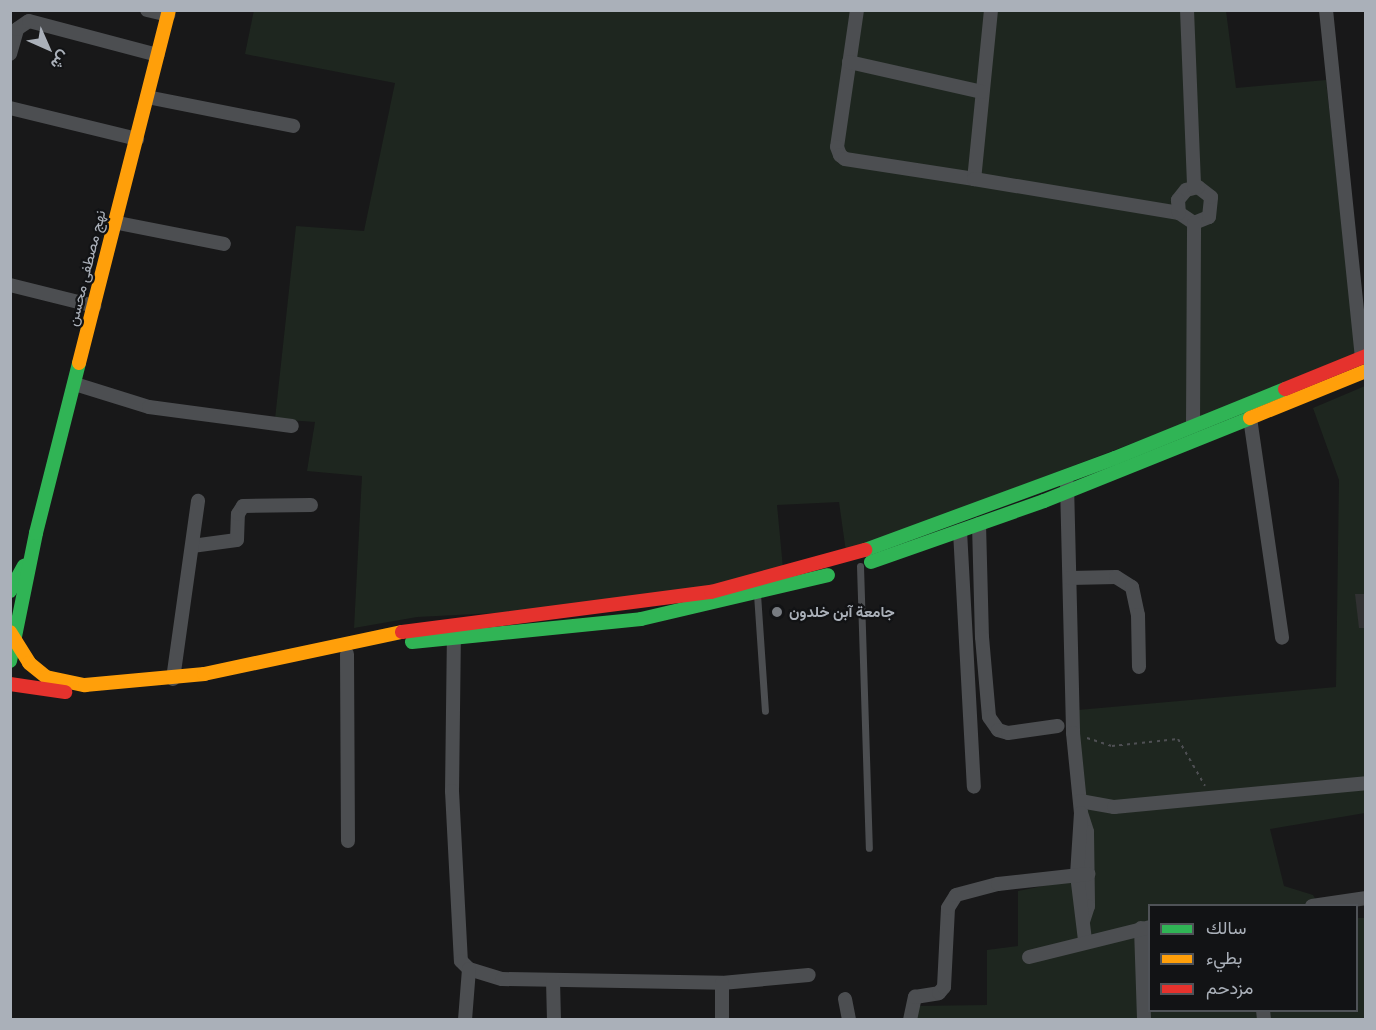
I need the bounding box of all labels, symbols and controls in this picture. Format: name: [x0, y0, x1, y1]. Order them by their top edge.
north arrow: [18, 18, 78, 78]
text: ش: [46, 46, 75, 75]
street label: نهج مصطفى محسن: [63, 208, 109, 328]
place label: جامعة آبن خلدون: [789, 603, 895, 621]
marker: جامعة آبن خلدون: [770, 605, 784, 619]
legend: [1148, 904, 1358, 1012]
text: سالك: [1206, 915, 1246, 940]
text: بطيء: [1206, 945, 1242, 970]
text: مزدحم: [1206, 975, 1253, 1000]

